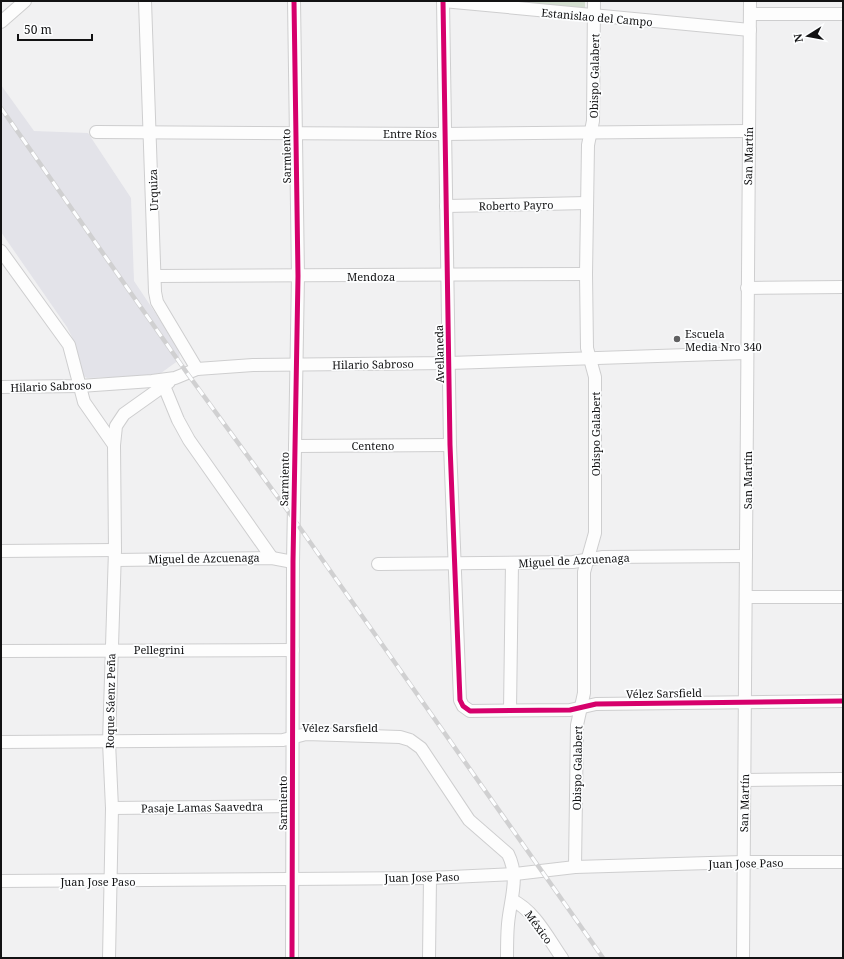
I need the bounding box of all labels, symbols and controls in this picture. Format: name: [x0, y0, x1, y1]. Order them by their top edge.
street label: Estanislao del Campo: [541, 5, 653, 29]
scale bar: [18, 16, 92, 42]
north arrow: [788, 16, 828, 56]
text: 50 m: [24, 21, 52, 38]
text: N: [789, 32, 806, 44]
street label: Obispo Galabert: [586, 33, 602, 118]
street label: Entre Ríos: [383, 126, 437, 141]
street label: San Martín: [740, 127, 756, 185]
street label: Sarmiento: [278, 129, 294, 183]
street label: Urquiza: [145, 169, 161, 211]
street label: Roberto Payro: [478, 197, 554, 213]
street label: Mendoza: [347, 269, 395, 284]
street label: Avellaneda: [431, 325, 447, 383]
place label: Escuela Media Nro 340: [685, 326, 762, 354]
marker: Escuela Media Nro 340: [672, 334, 682, 344]
street label: Hilario Sabroso: [332, 356, 414, 372]
street label: Hilario Sabroso: [10, 377, 92, 395]
street label: Obispo Galabert: [588, 392, 603, 476]
street label: Centeno: [352, 438, 394, 453]
street label: San Martín: [740, 451, 755, 509]
street label: Sarmiento: [276, 452, 292, 506]
street label: Miguel de Azcuenaga: [148, 550, 260, 566]
street label: Miguel de Azcuenaga: [518, 550, 630, 570]
street label: Pellegrini: [134, 642, 185, 657]
street label: Roque Sáenz Peña: [102, 653, 118, 749]
street label: Vélez Sarsfield: [626, 685, 702, 701]
street label: Vélez Sarsfield: [302, 720, 378, 735]
street label: Obispo Galabert: [569, 725, 585, 810]
street label: San Martín: [736, 774, 752, 832]
street label: Sarmiento: [275, 776, 290, 830]
street label: Pasaje Lamas Saavedra: [141, 798, 263, 816]
street label: Juan Jose Paso: [707, 855, 784, 871]
street label: Juan Jose Paso: [383, 869, 460, 885]
street label: Juan Jose Paso: [59, 874, 136, 889]
street label: México: [522, 907, 556, 947]

